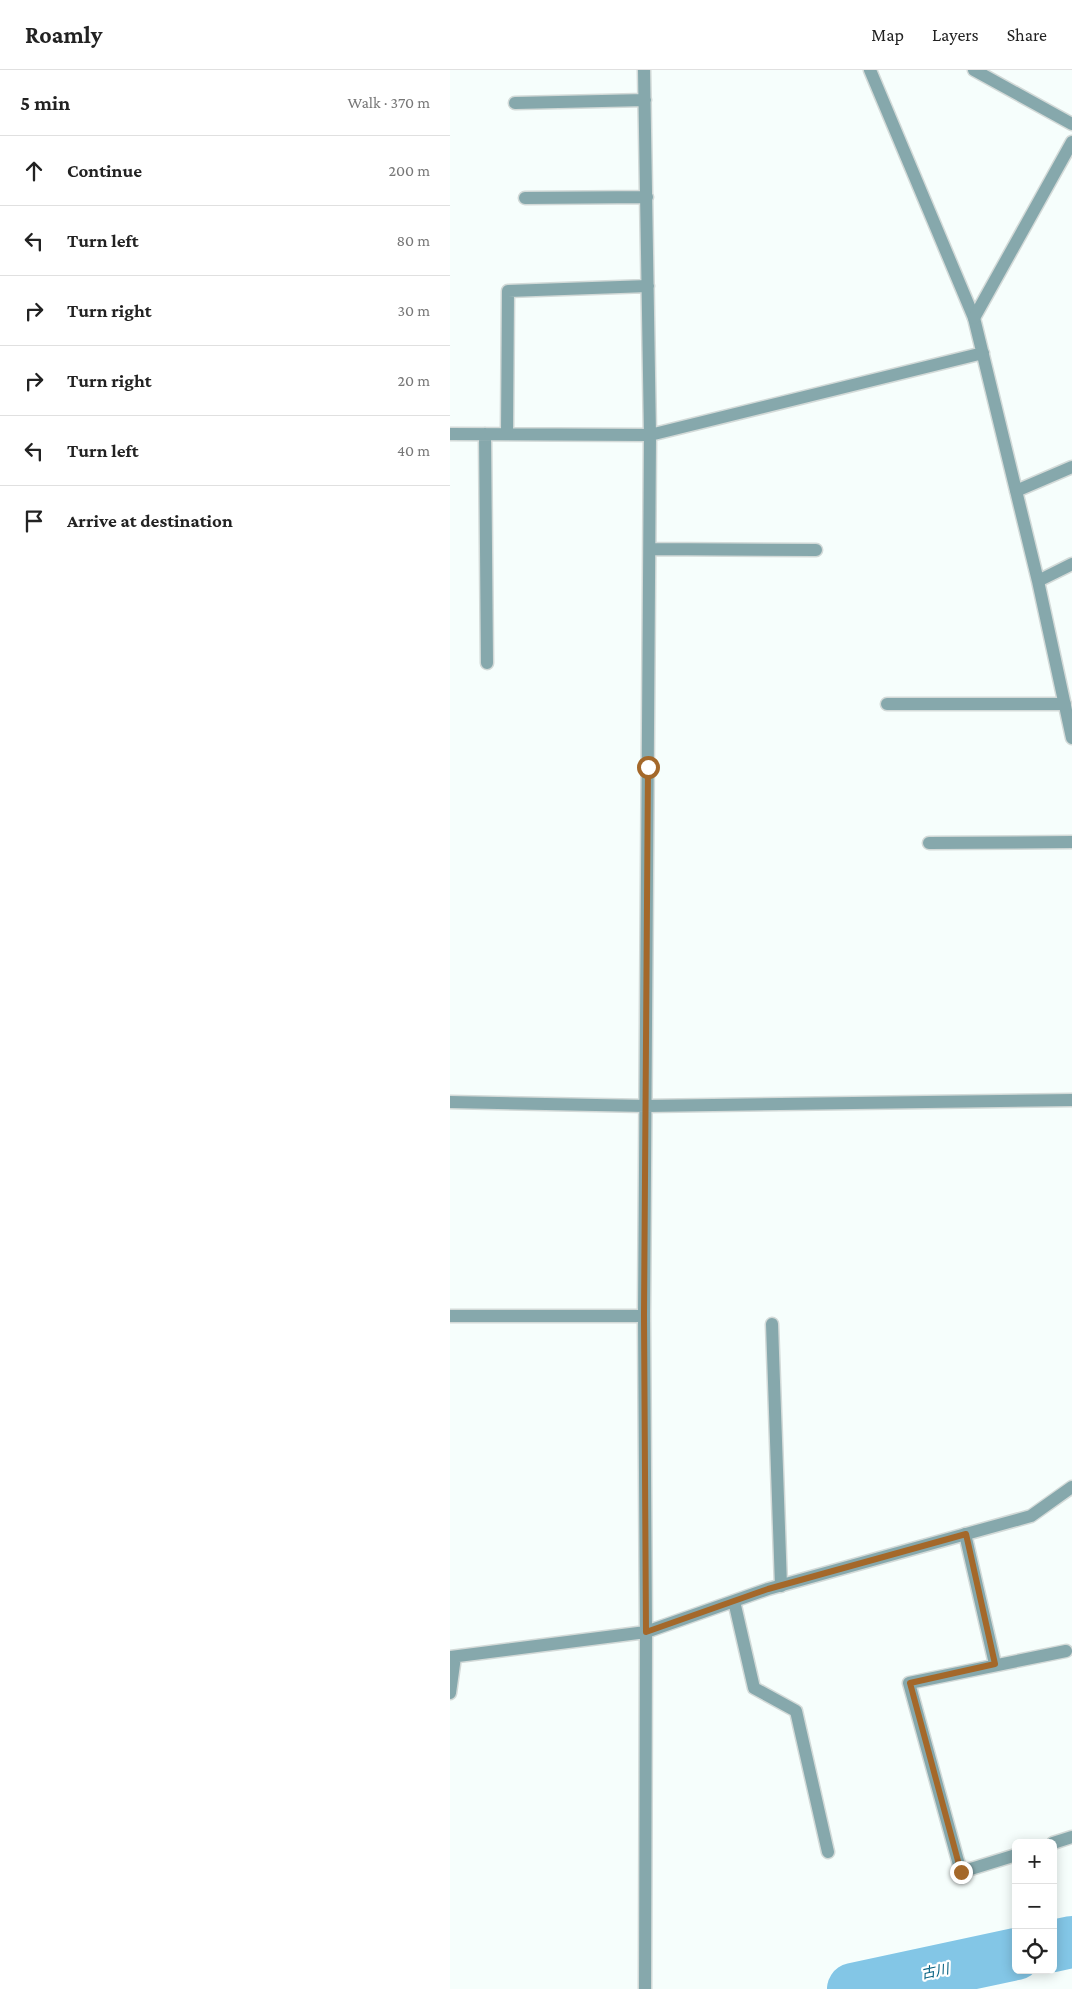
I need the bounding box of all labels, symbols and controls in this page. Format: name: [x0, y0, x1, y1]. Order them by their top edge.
text: Roamly: [25, 21, 102, 48]
text: Map: [871, 25, 904, 45]
text: Layers: [932, 25, 979, 45]
text: Share: [1007, 25, 1047, 45]
text: 5 min: [20, 91, 70, 115]
text: Walk · 370 m: [347, 94, 430, 111]
icon: ahead: [20, 157, 48, 185]
text: Continue: [67, 160, 142, 181]
text: 200 m: [388, 162, 430, 179]
icon: left: [20, 227, 48, 255]
text: Turn left: [67, 230, 139, 251]
text: 80 m: [396, 232, 430, 249]
icon: right: [20, 297, 48, 325]
text: Turn right: [67, 300, 152, 321]
text: 30 m: [398, 302, 430, 319]
icon: right: [20, 367, 48, 395]
text: Turn right: [67, 370, 152, 391]
text: 20 m: [397, 372, 430, 389]
icon: left: [20, 437, 48, 465]
text: Turn left: [67, 440, 139, 461]
text: 40 m: [397, 442, 430, 459]
icon: arrive: [20, 507, 48, 535]
text: Arrive at destination: [67, 510, 233, 531]
route start: [637, 756, 660, 779]
map controls: [1012, 1839, 1057, 1974]
button: +: [1012, 1839, 1057, 1884]
route end: [950, 1861, 973, 1884]
button: −: [1012, 1884, 1057, 1929]
button: locate: [1012, 1929, 1057, 1974]
water label: 古川: [920, 1960, 952, 1982]

